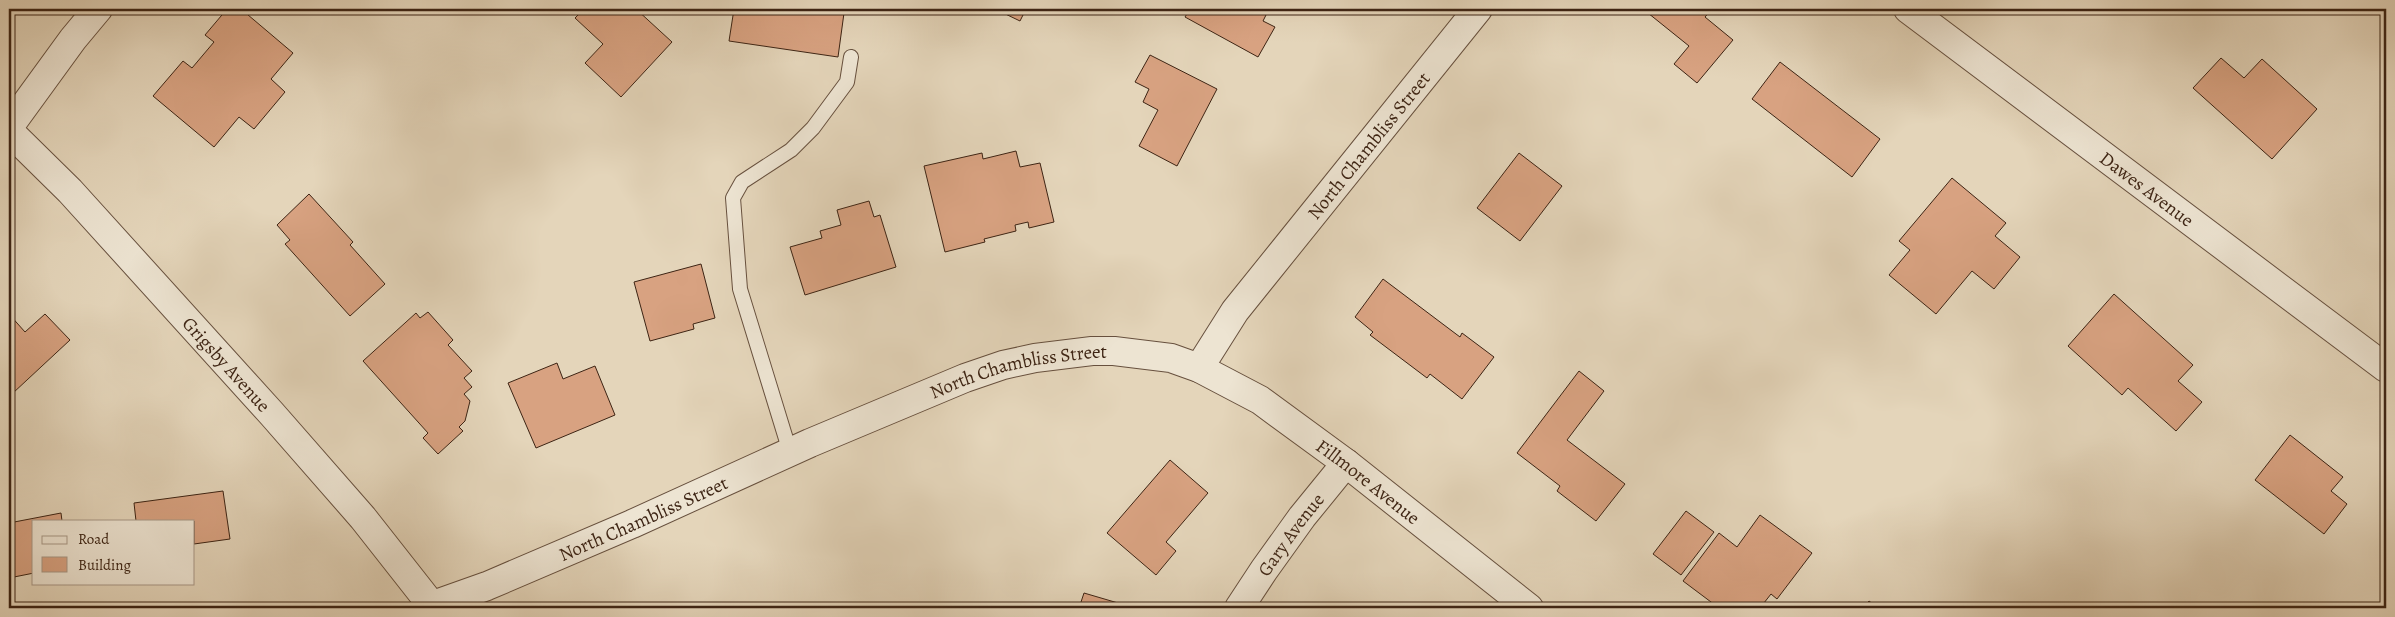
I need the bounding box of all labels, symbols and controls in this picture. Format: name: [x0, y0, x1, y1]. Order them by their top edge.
street label: North Chambliss Street: [1302, 67, 1436, 225]
street label: Dawes Avenue: [2094, 145, 2199, 233]
street label: Grigsby Avenue: [176, 311, 276, 418]
street label: North Chambliss Street: [926, 339, 1107, 405]
street label: Fillmore Avenue: [1310, 433, 1425, 531]
street label: North Chambliss Street: [555, 470, 732, 568]
street label: Gary Avenue: [1252, 488, 1331, 582]
legend: [32, 520, 195, 584]
text: Road: [78, 529, 110, 549]
text: Building: [78, 555, 131, 575]

